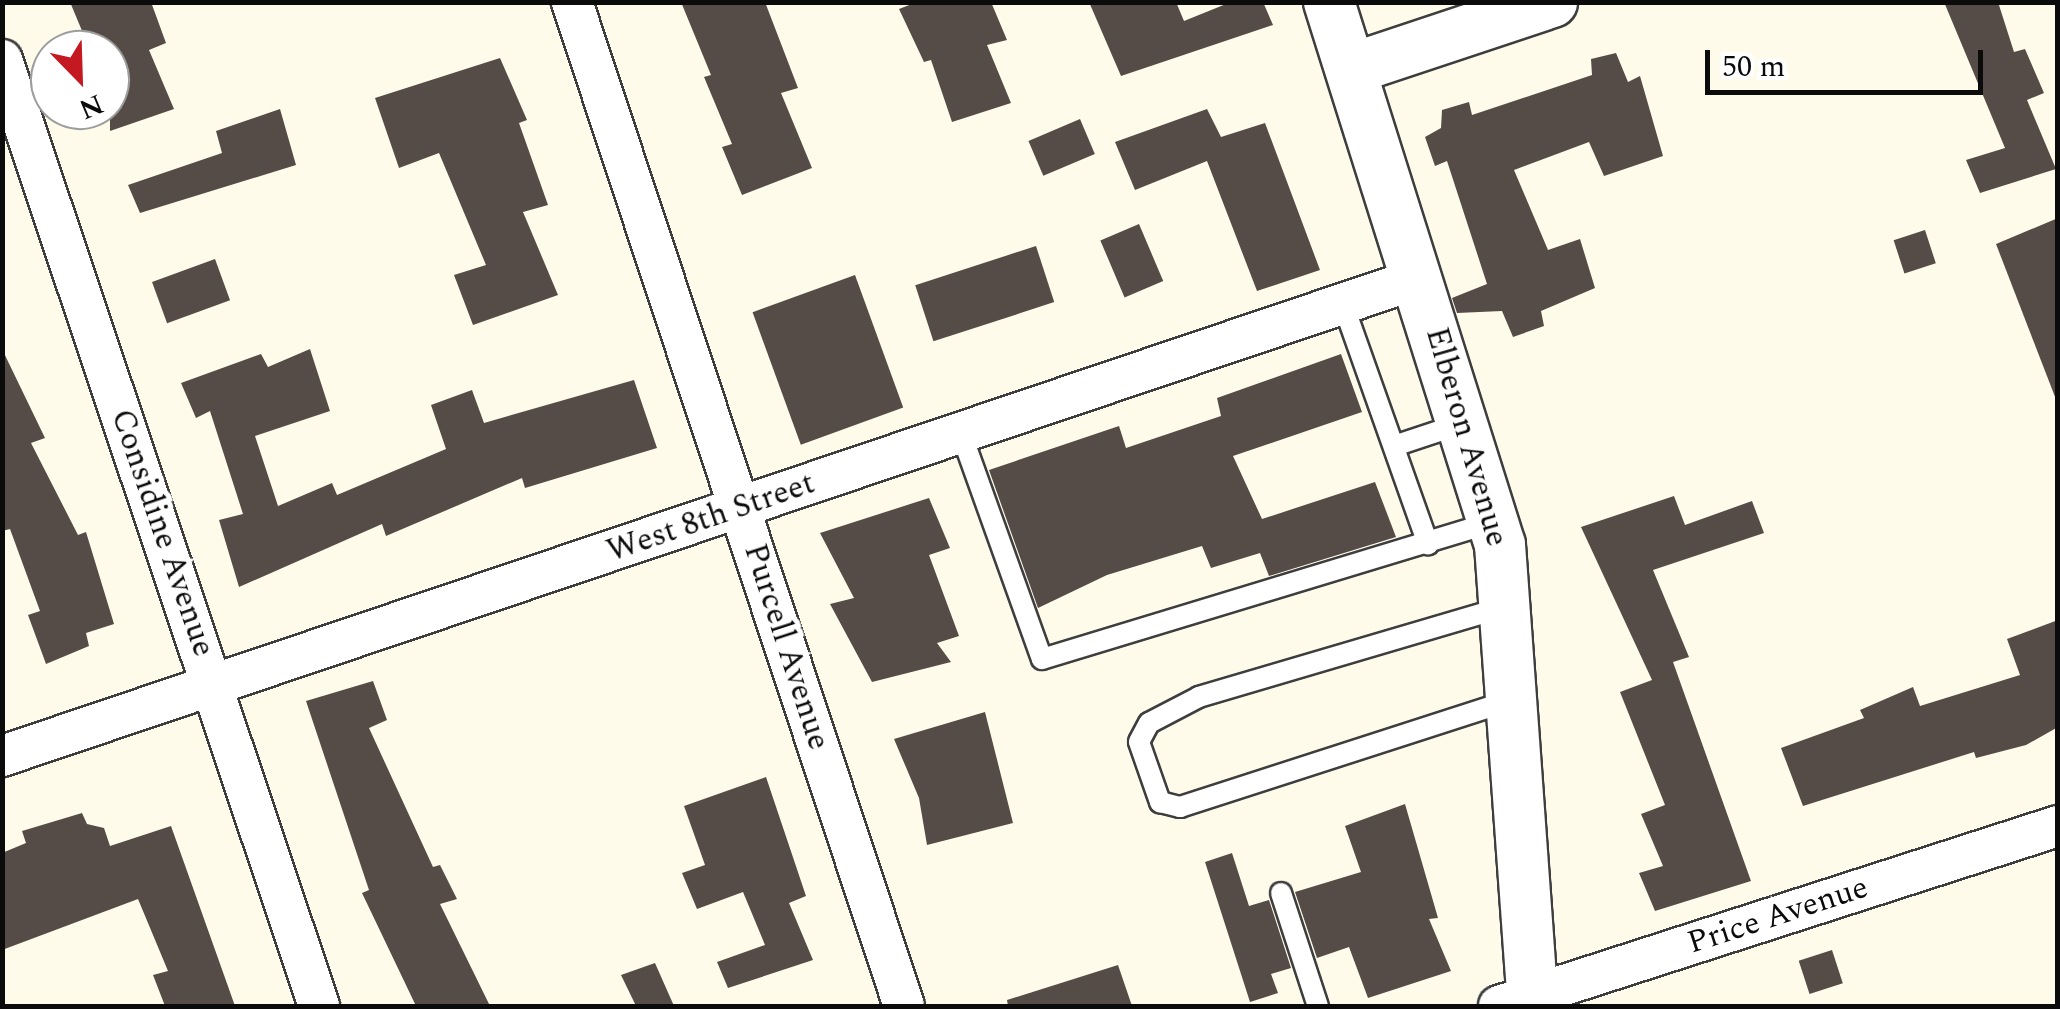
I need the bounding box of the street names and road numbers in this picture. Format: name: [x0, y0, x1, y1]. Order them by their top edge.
street label: Elberon Avenue: [1416, 323, 1516, 551]
street label: Considine Avenue: [102, 404, 222, 662]
street label: West 8th Street: [602, 465, 820, 571]
street label: Purcell Avenue: [735, 539, 837, 755]
street label: Price Avenue: [1683, 869, 1873, 963]

